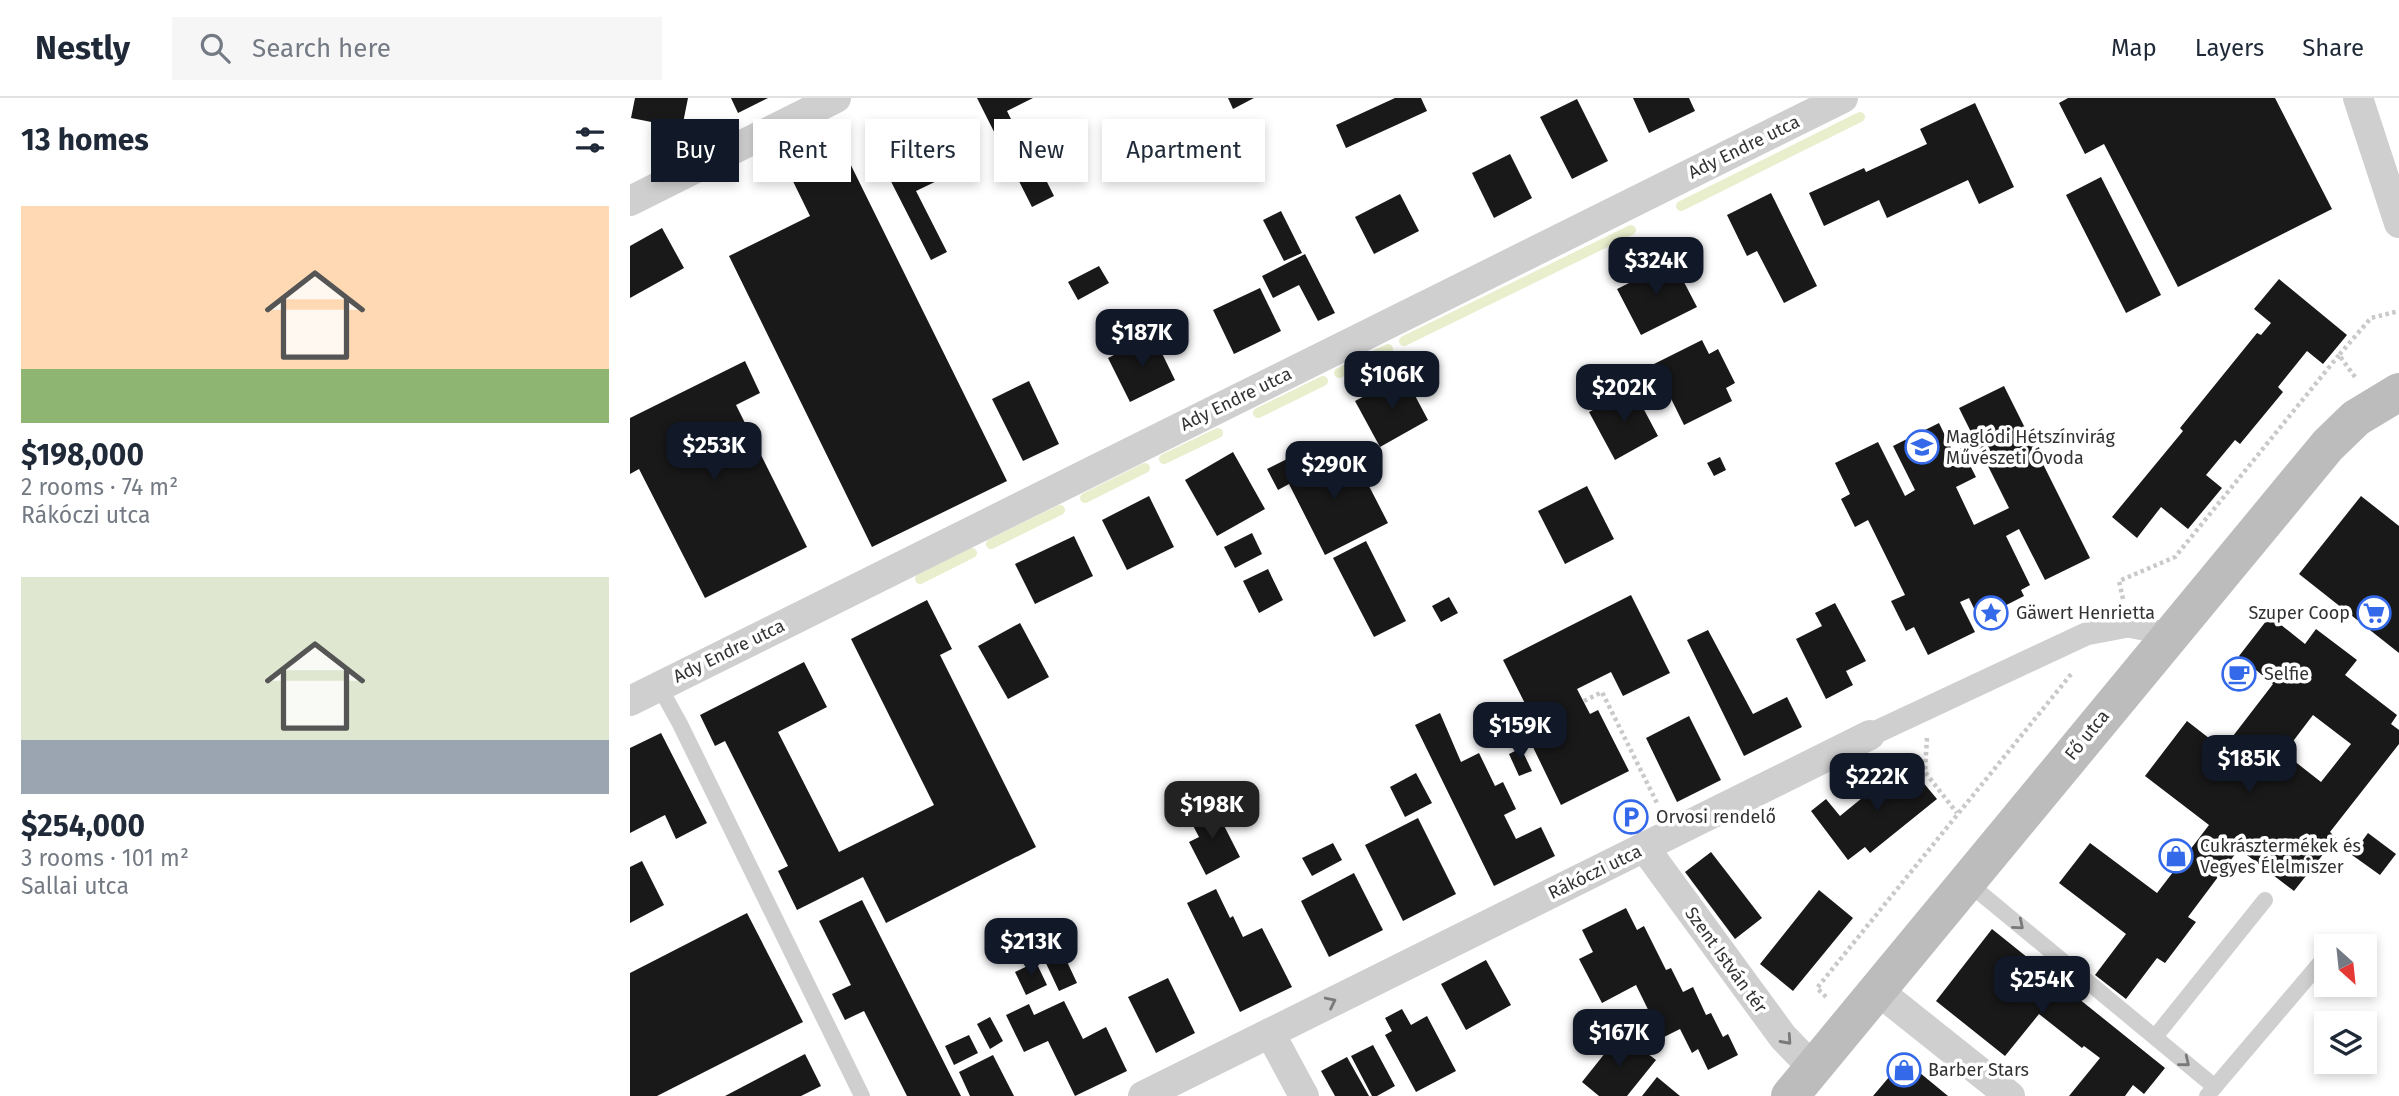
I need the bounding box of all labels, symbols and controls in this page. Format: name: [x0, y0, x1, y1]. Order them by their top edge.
search box: [172, 17, 662, 80]
text: Nestly: [35, 28, 130, 68]
icon: search: [196, 29, 234, 67]
text: Search here: [252, 33, 391, 64]
text: Map: [2111, 34, 2157, 62]
text: Layers: [2195, 34, 2264, 62]
text: Share: [2302, 34, 2364, 62]
street label: Ady Endre utca: [1685, 111, 1803, 183]
chip: Buy: [651, 119, 739, 182]
chip: Rent: [753, 119, 851, 182]
chip: Filters: [865, 119, 980, 182]
chip: New: [994, 119, 1088, 182]
chip: Apartment: [1102, 119, 1265, 182]
icon: filters: [571, 121, 609, 159]
text: 13 homes: [21, 122, 149, 158]
pin: $324K: [1607, 238, 1705, 297]
text: $324K: [1624, 246, 1688, 274]
icon: home: [252, 252, 378, 378]
pin: $187K: [1093, 310, 1191, 369]
text: $187K: [1112, 318, 1172, 346]
pin: $106K: [1343, 352, 1441, 411]
text: $106K: [1360, 360, 1424, 388]
street label: Ady Endre utca: [1177, 363, 1295, 435]
pin: $202K: [1575, 364, 1673, 424]
text: $202K: [1592, 373, 1656, 401]
pin: $253K: [665, 422, 763, 482]
place label: Maglódi Hétszínvirág Művészeti Óvoda: [1946, 426, 2115, 469]
school or university icon: Maglódi Hétszínvirág Művészeti Óvoda: [1903, 428, 1941, 466]
text: $253K: [683, 431, 745, 459]
text: $198,000: [21, 437, 144, 473]
pin: $290K: [1285, 442, 1383, 501]
text: $290K: [1302, 450, 1366, 478]
text: 2 rooms · 74 m²: [21, 473, 178, 501]
text: Rákóczi utca: [21, 501, 150, 529]
place icon: Gäwert Henrietta: [1972, 594, 2010, 632]
supermarket icon: Szuper Coop: [2355, 594, 2393, 632]
place label: Gäwert Henrietta: [2016, 602, 2155, 624]
place label: Szuper Coop: [2249, 602, 2350, 624]
street label: Ady Endre utca: [670, 615, 788, 687]
icon: home: [252, 623, 378, 749]
cafe icon: Selfie: [2220, 655, 2258, 693]
place label: Selfie: [2264, 663, 2309, 685]
pin: $159K: [1471, 702, 1569, 762]
street label: Fő utca: [2060, 705, 2114, 765]
text: $159K: [1489, 711, 1551, 739]
pin: $185K: [2200, 736, 2298, 795]
text: $185K: [2218, 744, 2280, 772]
pin: $222K: [1828, 754, 1926, 813]
text: $222K: [1846, 762, 1908, 790]
pin: $198K: [1163, 782, 1261, 841]
text: $198K: [1180, 790, 1244, 818]
parking icon: Orvosi rendelő: [1612, 798, 1650, 836]
place label: Orvosi rendelő: [1656, 806, 1776, 828]
text: $254,000: [21, 808, 145, 844]
place label: Cukrásztermékek és Vegyes Élelmiszer: [2200, 835, 2361, 878]
shop icon: Cukrásztermékek és Vegyes Élelmiszer: [2157, 837, 2195, 875]
street label: Rákóczi utca: [1545, 840, 1645, 904]
text: 3 rooms · 101 m²: [21, 844, 189, 872]
text: Sallai utca: [21, 872, 129, 900]
street label: Szent István tér: [1680, 903, 1772, 1017]
one-way arrow: [2012, 917, 2024, 930]
pin: $213K: [982, 918, 1080, 978]
text: $213K: [1001, 927, 1061, 955]
north arrow: [2314, 934, 2376, 998]
map controls: [2314, 934, 2377, 1074]
pin: $254K: [1993, 956, 2091, 1016]
text: $254K: [2010, 965, 2074, 993]
one-way arrow: [1324, 997, 1336, 1011]
pin: $167K: [1570, 1010, 1668, 1069]
button: layers: [2314, 1011, 2377, 1074]
text: $167K: [1589, 1018, 1649, 1046]
one-way arrow: [1778, 1032, 1791, 1045]
shop icon: Barber Stars: [1885, 1051, 1923, 1089]
one-way arrow: [2177, 1054, 2190, 1066]
place label: Barber Stars: [1928, 1059, 2029, 1081]

